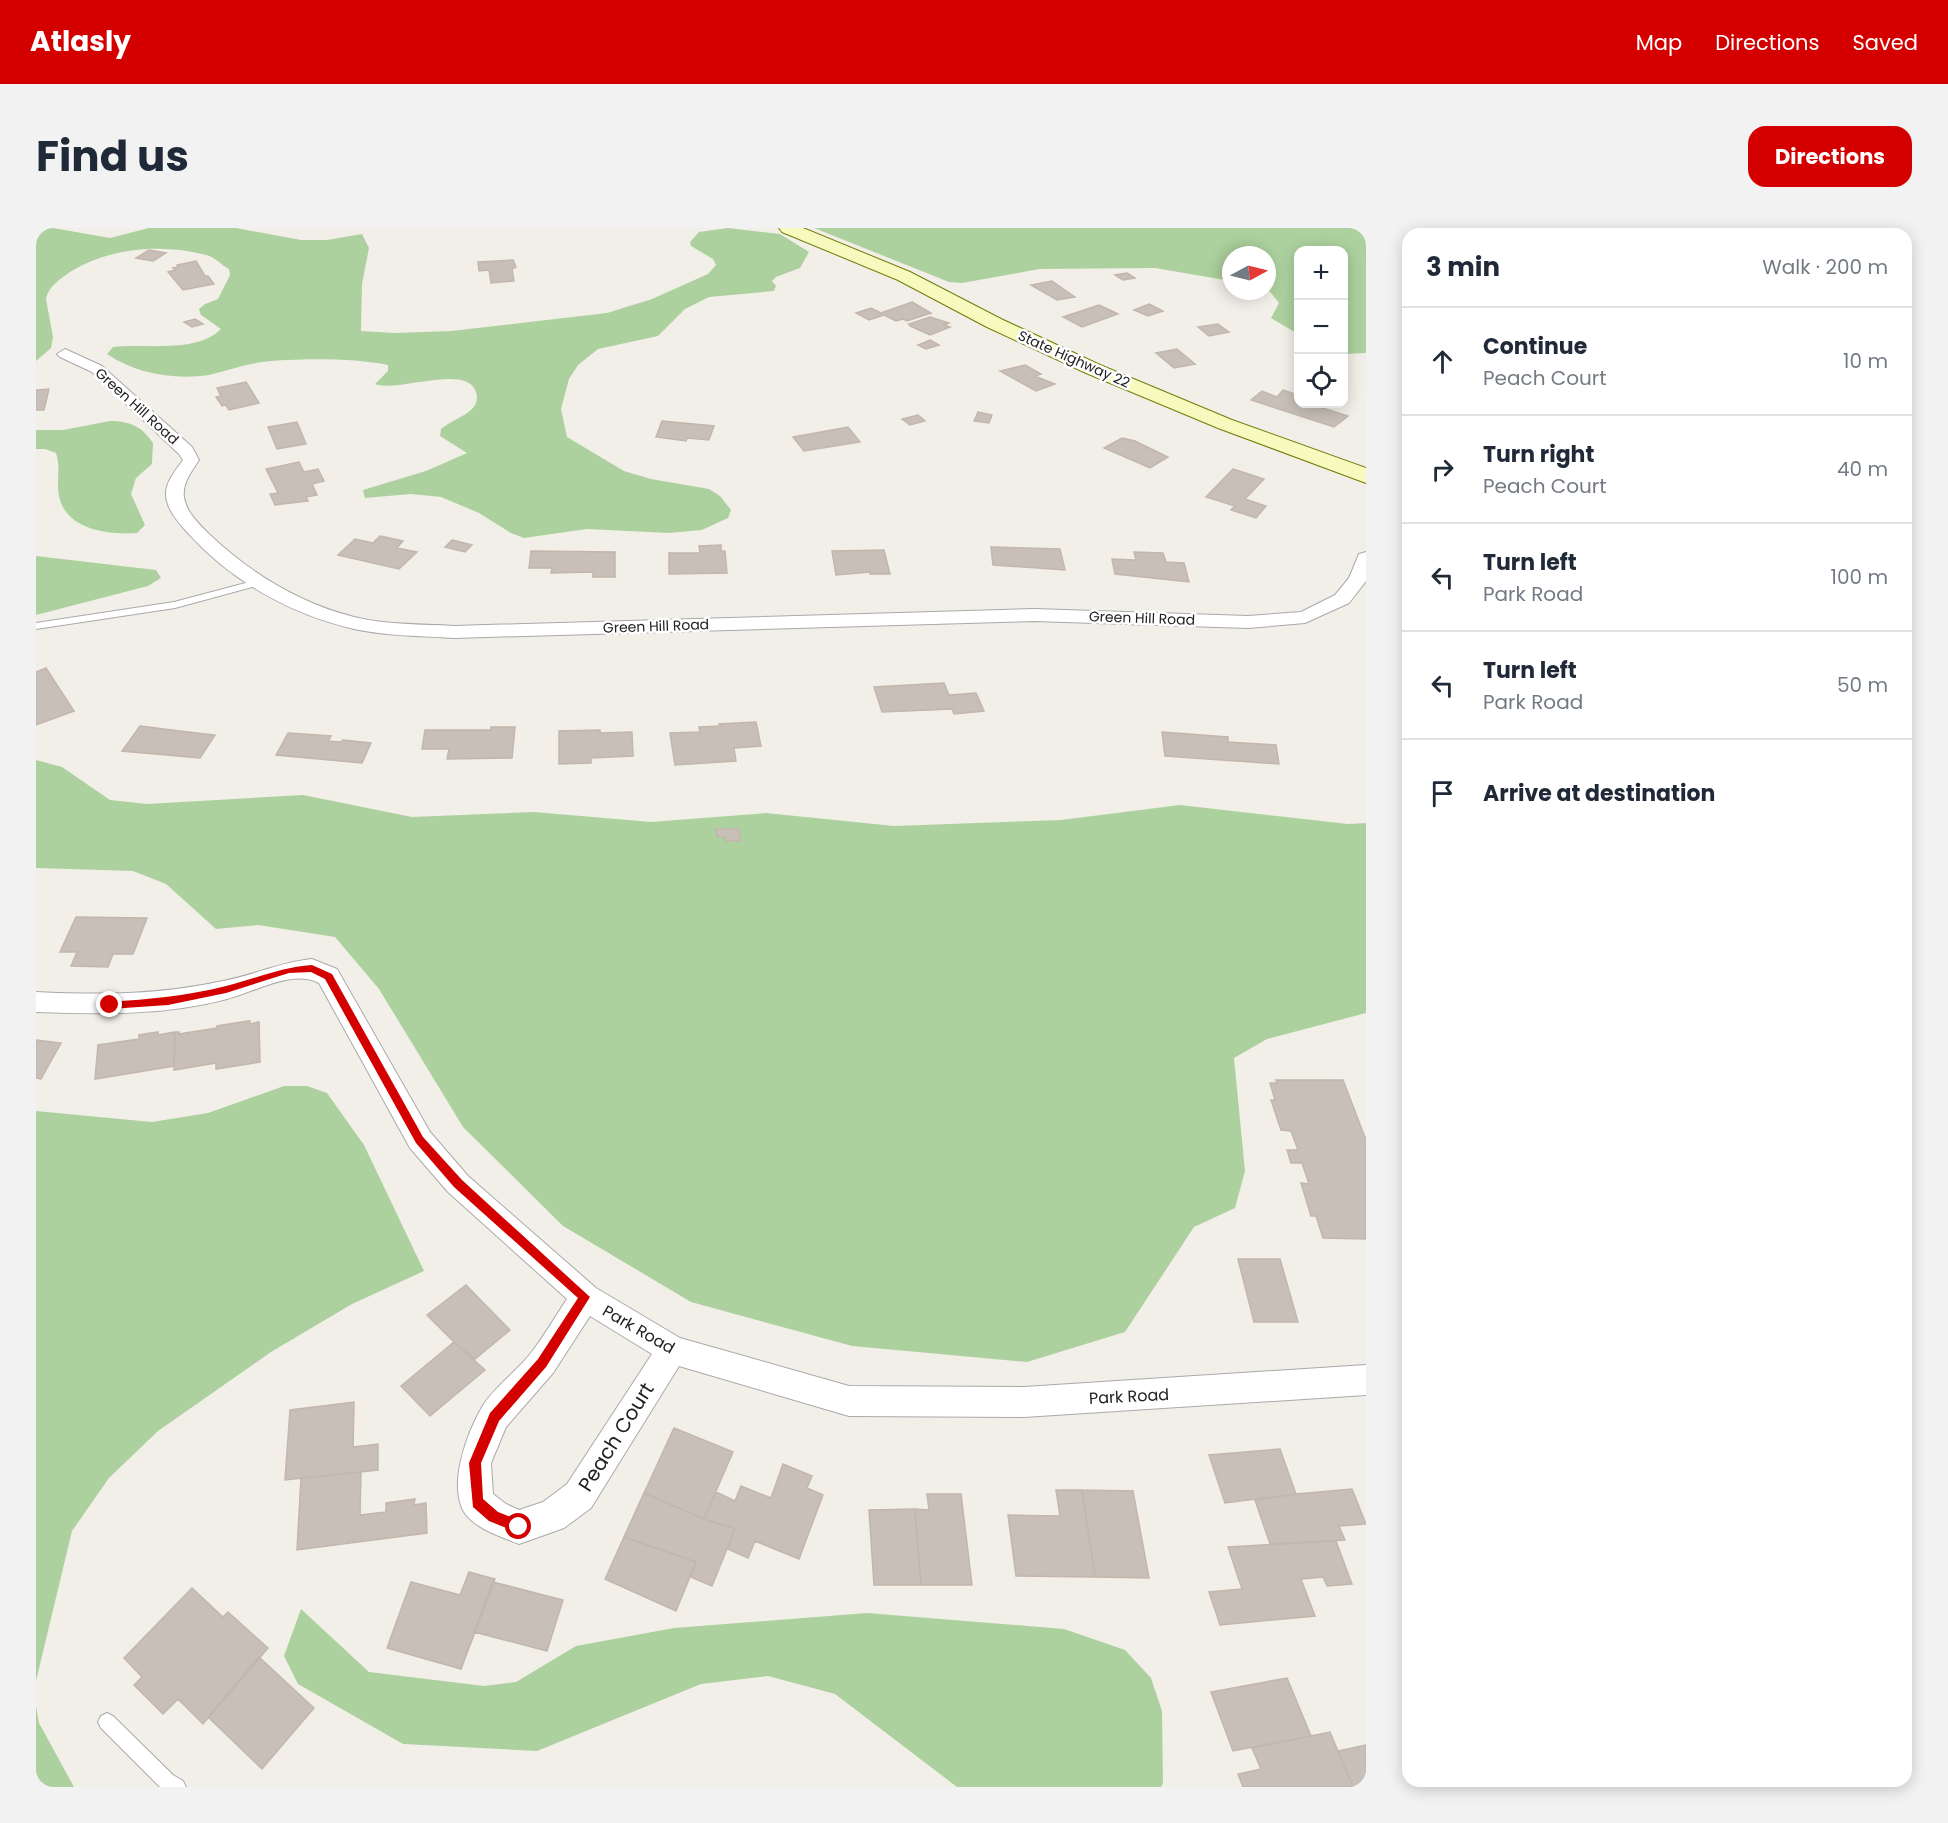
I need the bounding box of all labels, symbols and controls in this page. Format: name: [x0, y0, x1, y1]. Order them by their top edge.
text: Atlasly: [30, 22, 131, 61]
text: Map: [1636, 28, 1682, 57]
text: Directions: [1715, 28, 1819, 57]
text: Saved: [1852, 28, 1918, 57]
button: Directions: [1748, 126, 1912, 187]
text: Find us: [36, 127, 189, 186]
north arrow: [1222, 246, 1276, 300]
map controls: [1294, 246, 1348, 408]
button: +: [1294, 246, 1348, 300]
text: 3 min: [1426, 249, 1500, 285]
text: Walk · 200 m: [1762, 253, 1888, 281]
button: −: [1294, 300, 1348, 354]
street label: State Highway 22: [1015, 325, 1133, 393]
text: Continue: [1483, 331, 1587, 362]
icon: ahead: [1426, 345, 1459, 378]
text: 10 m: [1843, 347, 1888, 375]
button: locate: [1294, 354, 1348, 408]
street label: Green Hill Road: [91, 363, 183, 449]
text: Peach Court: [1483, 364, 1607, 392]
text: Turn right: [1483, 439, 1594, 470]
icon: right: [1426, 453, 1459, 486]
text: 40 m: [1837, 455, 1888, 483]
text: Peach Court: [1483, 472, 1607, 500]
text: Turn left: [1483, 547, 1577, 578]
icon: left: [1426, 561, 1459, 594]
text: 100 m: [1831, 563, 1888, 591]
text: Park Road: [1483, 580, 1583, 608]
street label: Green Hill Road: [1089, 606, 1195, 630]
street label: Green Hill Road: [603, 614, 709, 638]
text: Turn left: [1483, 655, 1577, 686]
icon: left: [1426, 669, 1459, 702]
text: 50 m: [1837, 671, 1888, 699]
text: Park Road: [1483, 688, 1583, 716]
icon: arrive: [1426, 777, 1459, 810]
text: Arrive at destination: [1483, 778, 1715, 809]
route end: [96, 991, 122, 1017]
street label: Park Road: [598, 1299, 679, 1359]
street label: Peach Court: [571, 1377, 661, 1497]
street label: Park Road: [1088, 1383, 1170, 1410]
route start: [505, 1513, 531, 1539]

